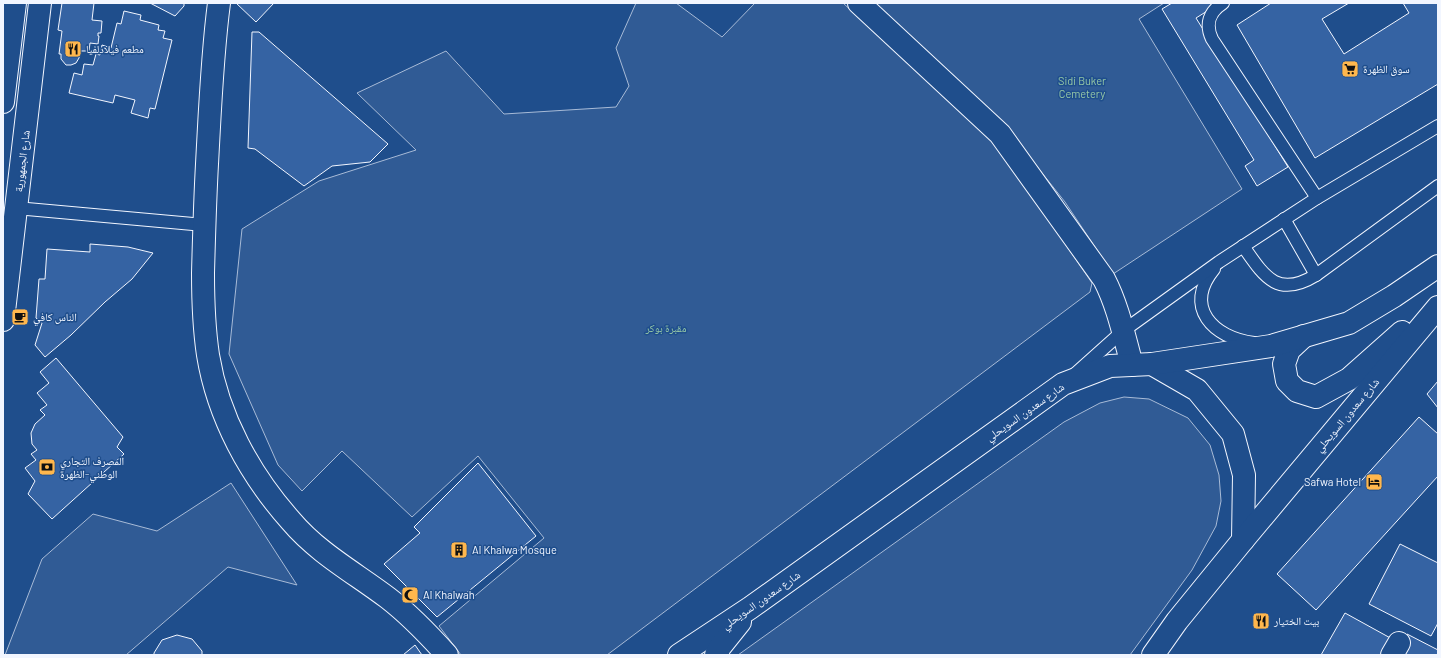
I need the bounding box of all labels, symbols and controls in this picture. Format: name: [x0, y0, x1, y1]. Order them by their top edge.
restaurant icon: مطعم فيلادلفيا: [63, 39, 83, 59]
place label: مطعم فيلادلفيا: [86, 42, 144, 57]
supermarket icon: سوق الظهرة: [1340, 59, 1360, 79]
place label: سوق الظهرة: [1363, 62, 1410, 76]
park label: Sidi Buker Cemetery: [1058, 74, 1106, 100]
street label: شارع الجمهورية: [11, 129, 33, 193]
cafe icon: الناس كافي: [10, 307, 30, 327]
place label: الناس كافي: [33, 310, 77, 326]
park label: مقبرة بوكر: [645, 321, 686, 334]
street label: شارع سعدون السويحلي: [1312, 375, 1384, 456]
street label: شارع سعدون السويحلي: [983, 380, 1068, 446]
place label: المصرف التجاري الوطني-الظهرة: [60, 454, 124, 483]
bank icon: المصرف التجاري الوطني-الظهرة: [37, 457, 57, 477]
hotel icon: Safwa Hotel: [1364, 472, 1384, 492]
place label: Safwa Hotel: [1304, 475, 1361, 488]
building icon: Al Khalwa Mosque: [449, 540, 469, 560]
place label: Al Khalwa Mosque: [472, 543, 557, 556]
street label: شارع سعدون السويحلي: [719, 568, 804, 634]
mosque icon: Al Khalwah: [400, 585, 420, 605]
place label: Al Khalwah: [423, 588, 475, 601]
restaurant icon: بيت الختيار: [1251, 611, 1271, 631]
place label: بيت الختيار: [1273, 614, 1319, 627]

